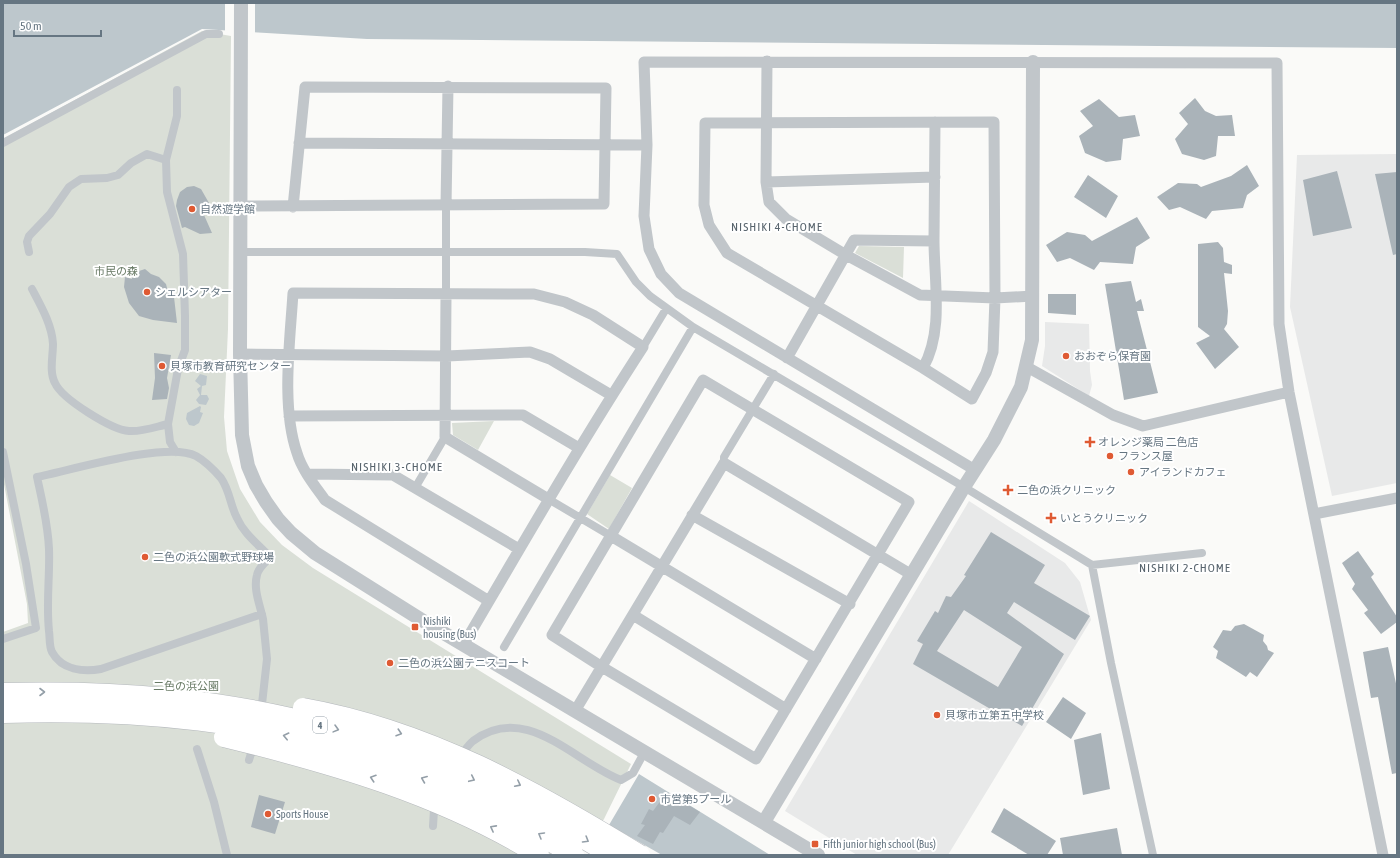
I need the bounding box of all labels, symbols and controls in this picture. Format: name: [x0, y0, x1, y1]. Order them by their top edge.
scale bar: [14, 12, 101, 38]
text: 50 m: [20, 19, 42, 33]
place label: 自然遊学館: [200, 203, 255, 215]
marker: 自然遊学館: [187, 204, 197, 214]
district label: NISHIKI 4-CHOME: [731, 220, 823, 234]
park label: 市民の森: [94, 265, 138, 277]
place label: シェルシアター: [155, 286, 232, 298]
marker: シェルシアター: [142, 287, 152, 297]
place label: おおぞら保育園: [1074, 350, 1151, 362]
marker: おおぞら保育園: [1061, 351, 1071, 361]
place label: 貝塚市教育研究センター: [170, 360, 291, 372]
marker: 貝塚市教育研究センター: [157, 361, 167, 371]
place label: オレンジ薬局 二色店: [1098, 436, 1199, 448]
marker: オレンジ薬局 二色店: [1085, 437, 1095, 447]
place label: フランス屋: [1118, 450, 1173, 462]
marker: フランス屋: [1105, 451, 1115, 461]
district label: NISHIKI 3-CHOME: [351, 460, 443, 474]
place label: アイランドカフェ: [1139, 466, 1226, 478]
marker: アイランドカフェ: [1126, 467, 1136, 477]
marker: 二色の浜クリニック: [1002, 484, 1014, 496]
place label: 二色の浜クリニック: [1017, 484, 1116, 496]
marker: いとうクリニック: [1045, 512, 1057, 524]
place label: いとうクリニック: [1060, 512, 1148, 524]
place label: 二色の浜公園軟式野球場: [153, 551, 274, 563]
marker: 二色の浜公園軟式野球場: [140, 552, 150, 562]
district label: NISHIKI 2-CHOME: [1139, 561, 1231, 575]
place label: Nishiki housing (Bus): [423, 615, 477, 640]
marker: Nishiki housing (Bus): [410, 622, 420, 632]
place label: 二色の浜公園テニスコート: [398, 657, 530, 669]
marker: 二色の浜公園テニスコート: [385, 658, 395, 668]
park label: 二色の浜公園: [153, 680, 219, 692]
one-way arrow: [39, 688, 45, 696]
place label: 貝塚市立第五中学校: [945, 709, 1044, 721]
marker: 貝塚市立第五中学校: [932, 710, 942, 720]
road number: 4: [313, 717, 327, 733]
one-way arrow: [333, 725, 340, 733]
one-way arrow: [395, 728, 402, 737]
one-way arrow: [283, 733, 289, 741]
one-way arrow: [468, 774, 475, 782]
one-way arrow: [370, 775, 377, 783]
one-way arrow: [420, 776, 428, 784]
one-way arrow: [514, 779, 521, 787]
place label: 市営第5プール: [660, 793, 731, 805]
marker: 市営第5プール: [647, 794, 657, 804]
place label: Sports House: [276, 808, 328, 820]
marker: Sports House: [263, 809, 273, 819]
one-way arrow: [490, 825, 497, 833]
one-way arrow: [538, 833, 545, 840]
one-way arrow: [582, 835, 589, 842]
place label: Fifth junior high school (Bus): [823, 838, 936, 850]
marker: Fifth junior high school (Bus): [810, 839, 820, 849]

